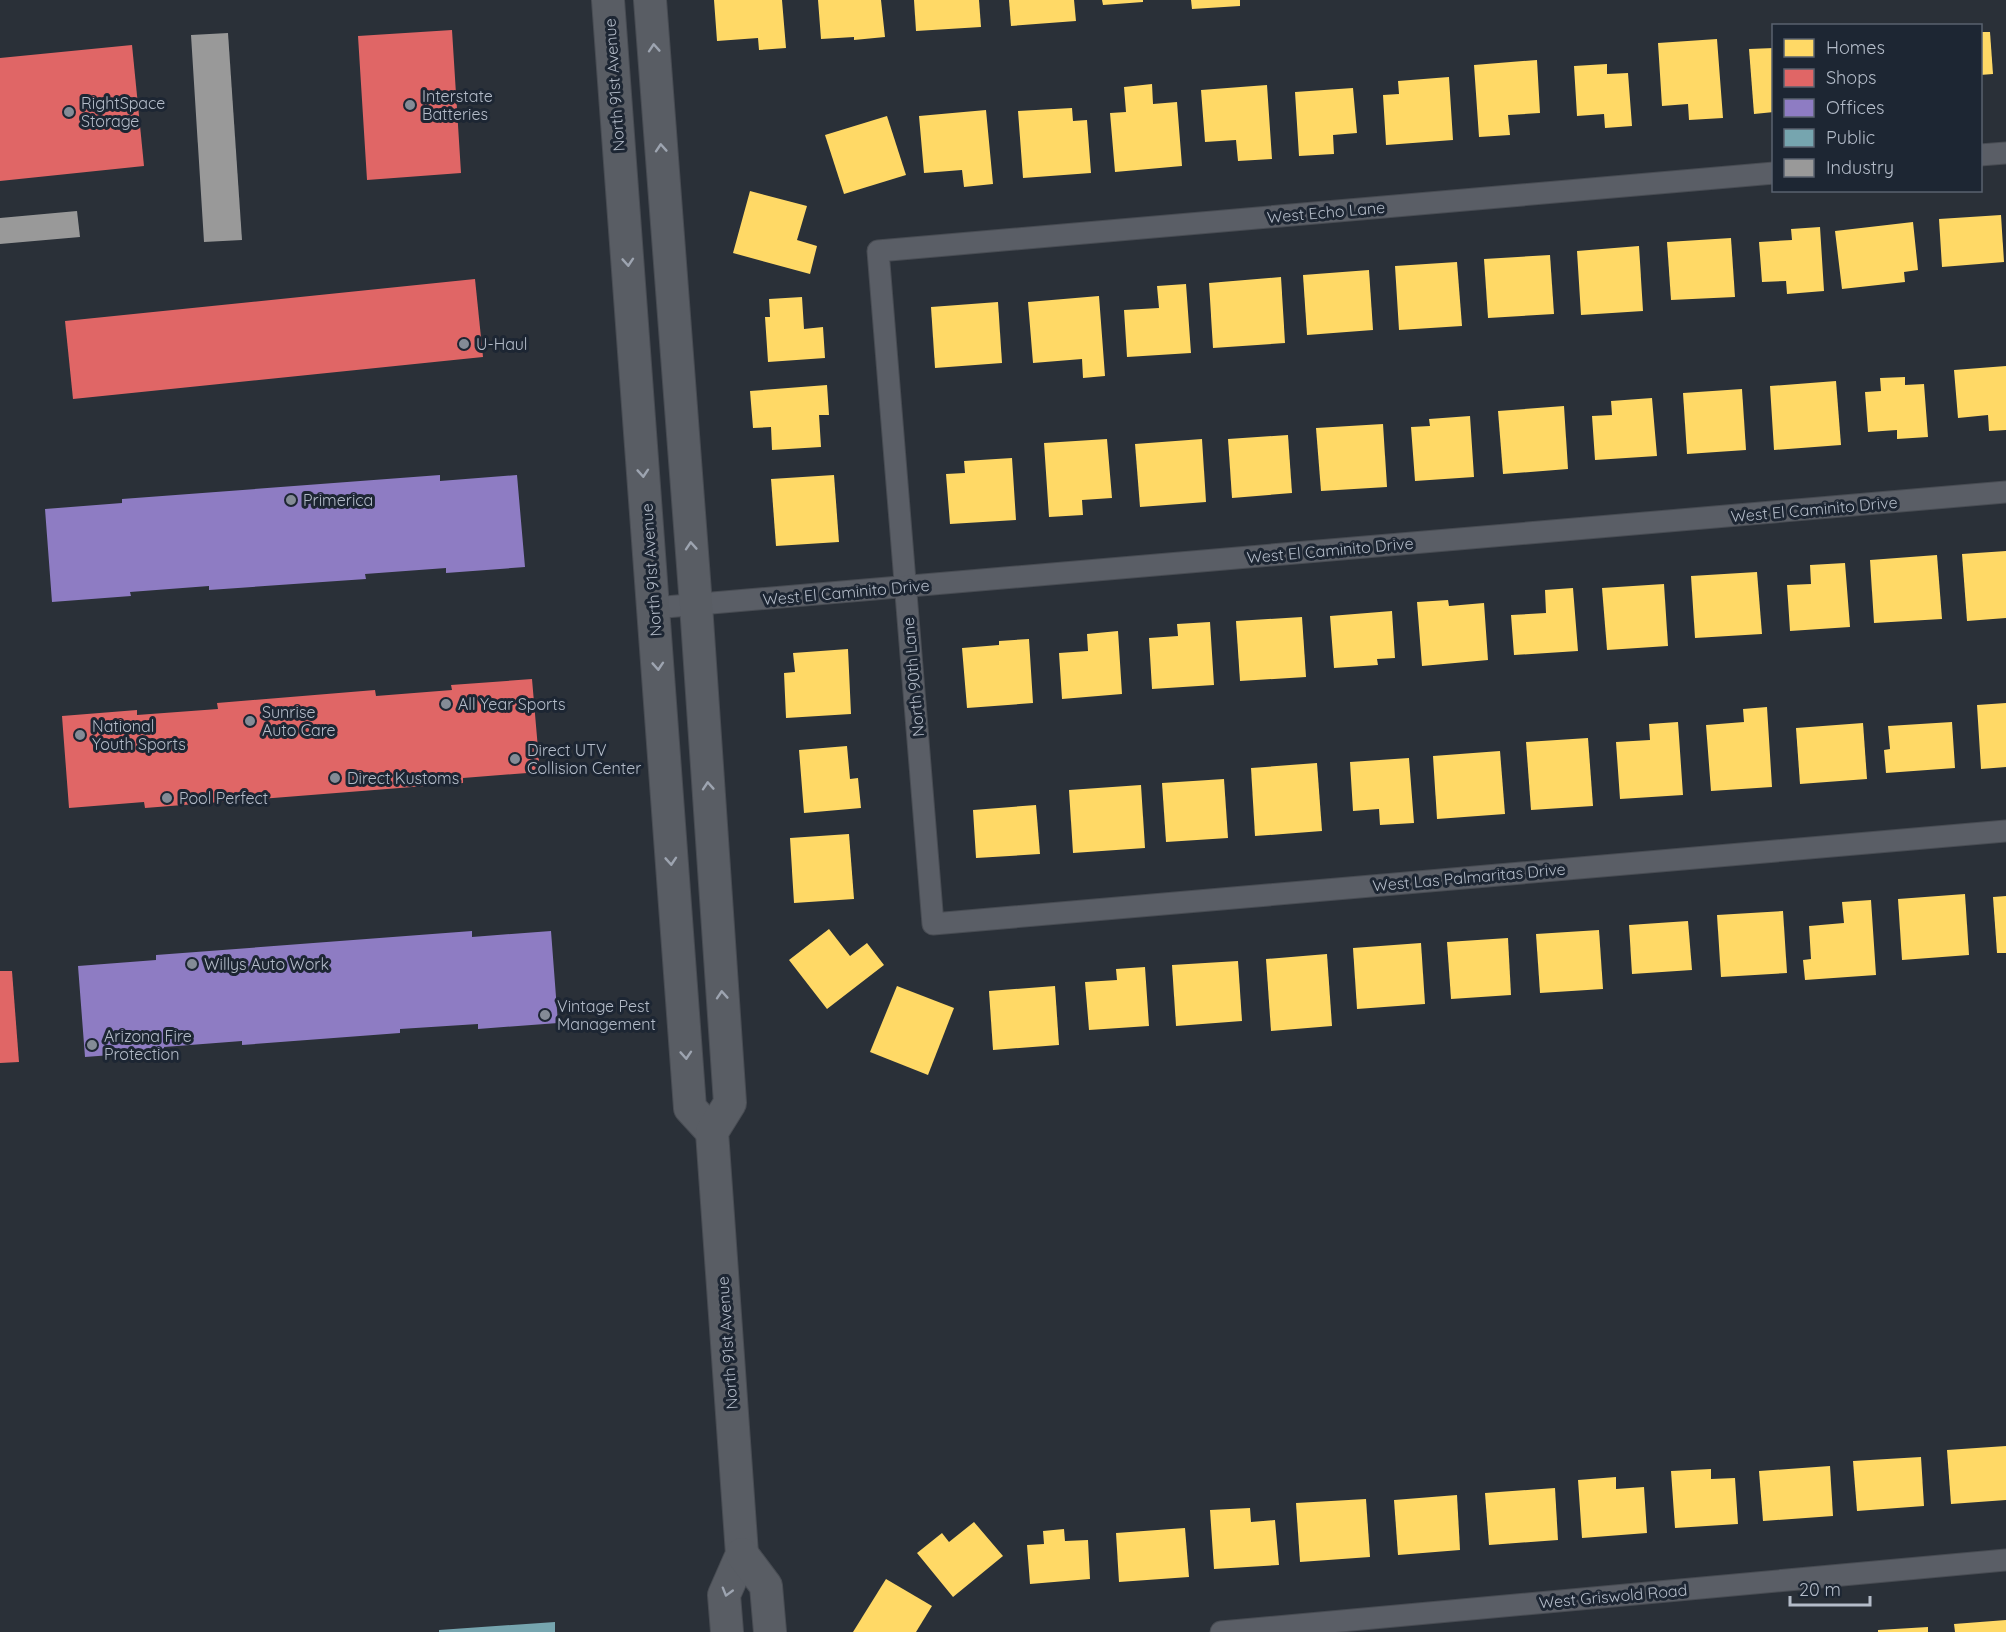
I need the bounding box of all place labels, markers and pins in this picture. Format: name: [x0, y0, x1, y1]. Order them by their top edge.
place label: Interstate Batteries: [422, 86, 493, 124]
place label: RightSpace Storage: [81, 93, 165, 131]
marker: Interstate Batteries: [403, 98, 417, 112]
marker: RightSpace Storage: [62, 105, 76, 119]
place label: U-Haul: [476, 334, 528, 354]
marker: U-Haul: [457, 337, 471, 351]
place label: Primerica: [303, 490, 373, 510]
marker: Primerica: [284, 493, 298, 507]
place label: All Year Sports: [458, 694, 565, 714]
marker: All Year Sports: [439, 697, 453, 711]
place label: Sunrise Auto Care: [262, 702, 336, 740]
marker: Sunrise Auto Care: [243, 714, 257, 728]
place label: National Youth Sports: [92, 716, 186, 754]
marker: National Youth Sports: [73, 728, 87, 742]
place label: Direct UTV Collision Center: [527, 740, 641, 778]
marker: Direct UTV Collision Center: [508, 752, 522, 766]
place label: Direct Kustoms: [347, 768, 459, 788]
marker: Direct Kustoms: [328, 771, 342, 785]
place label: Pool Perfect: [179, 788, 268, 808]
marker: Pool Perfect: [160, 791, 174, 805]
place label: Willys Auto Work: [204, 954, 329, 974]
marker: Willys Auto Work: [185, 957, 199, 971]
place label: Vintage Pest Management: [557, 996, 656, 1034]
marker: Vintage Pest Management: [538, 1008, 552, 1022]
place label: Arizona Fire Protection: [104, 1026, 192, 1064]
marker: Arizona Fire Protection: [85, 1038, 99, 1052]

